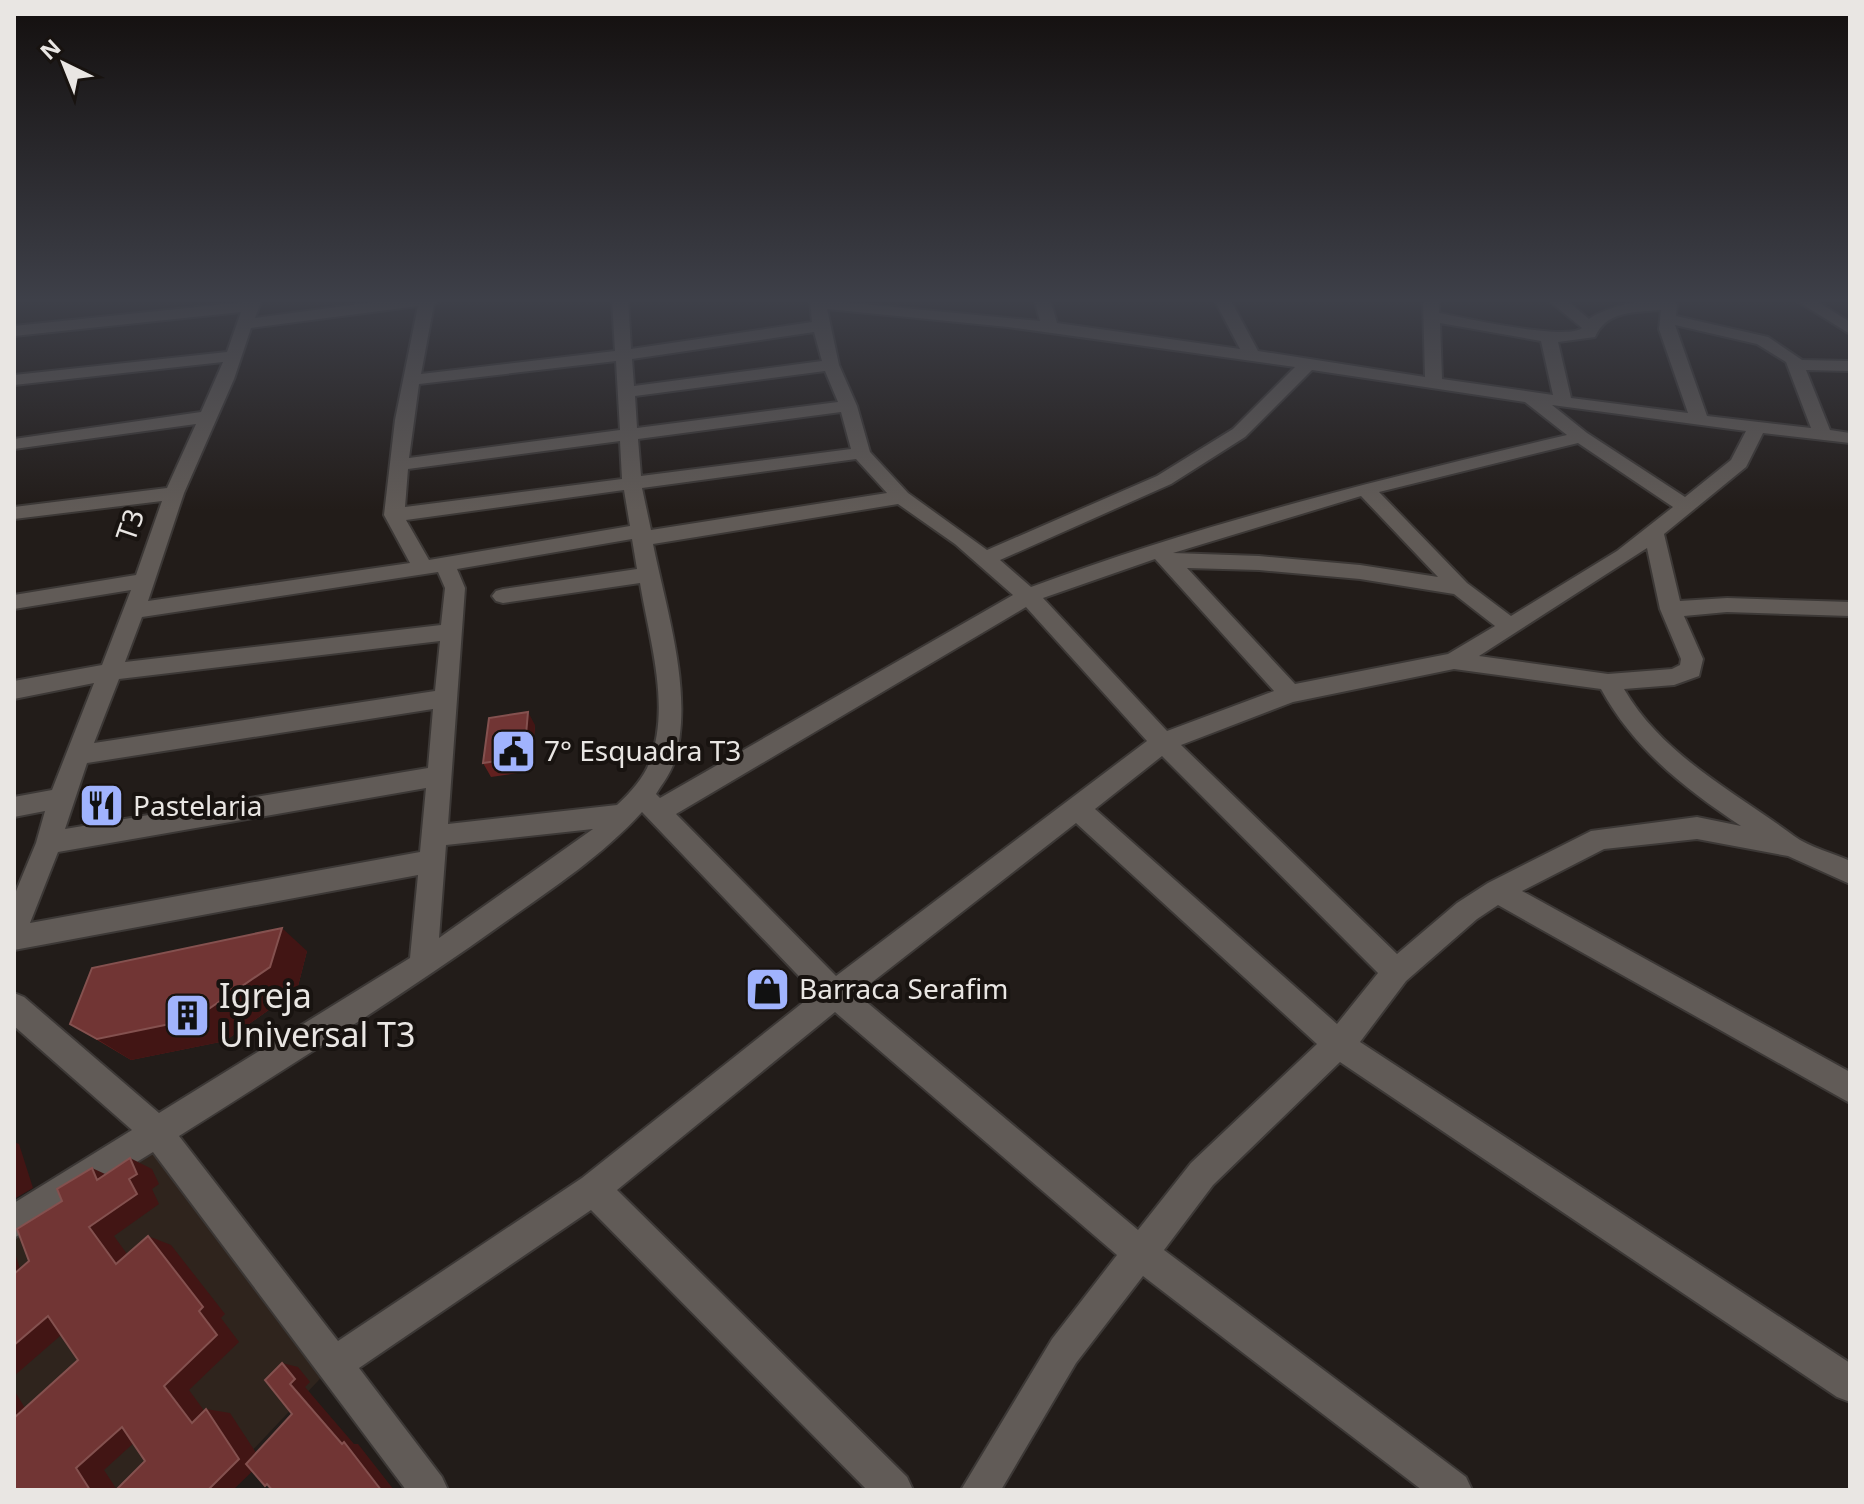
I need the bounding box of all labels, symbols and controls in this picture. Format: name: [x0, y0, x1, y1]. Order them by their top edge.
north arrow: [24, 24, 104, 104]
text: N: [33, 32, 66, 66]
street label: T3: [106, 504, 152, 546]
public building icon: 7° Esquadra T3: [489, 727, 537, 775]
place label: 7° Esquadra T3: [544, 731, 741, 769]
restaurant icon: Pastelaria: [78, 782, 126, 830]
place label: Pastelaria: [133, 786, 262, 824]
shop icon: Barraca Serafim: [744, 965, 792, 1013]
place label: Barraca Serafim: [799, 969, 1009, 1007]
place label: Igreja Universal T3: [219, 972, 415, 1057]
building icon: Igreja Universal T3: [164, 992, 212, 1040]

